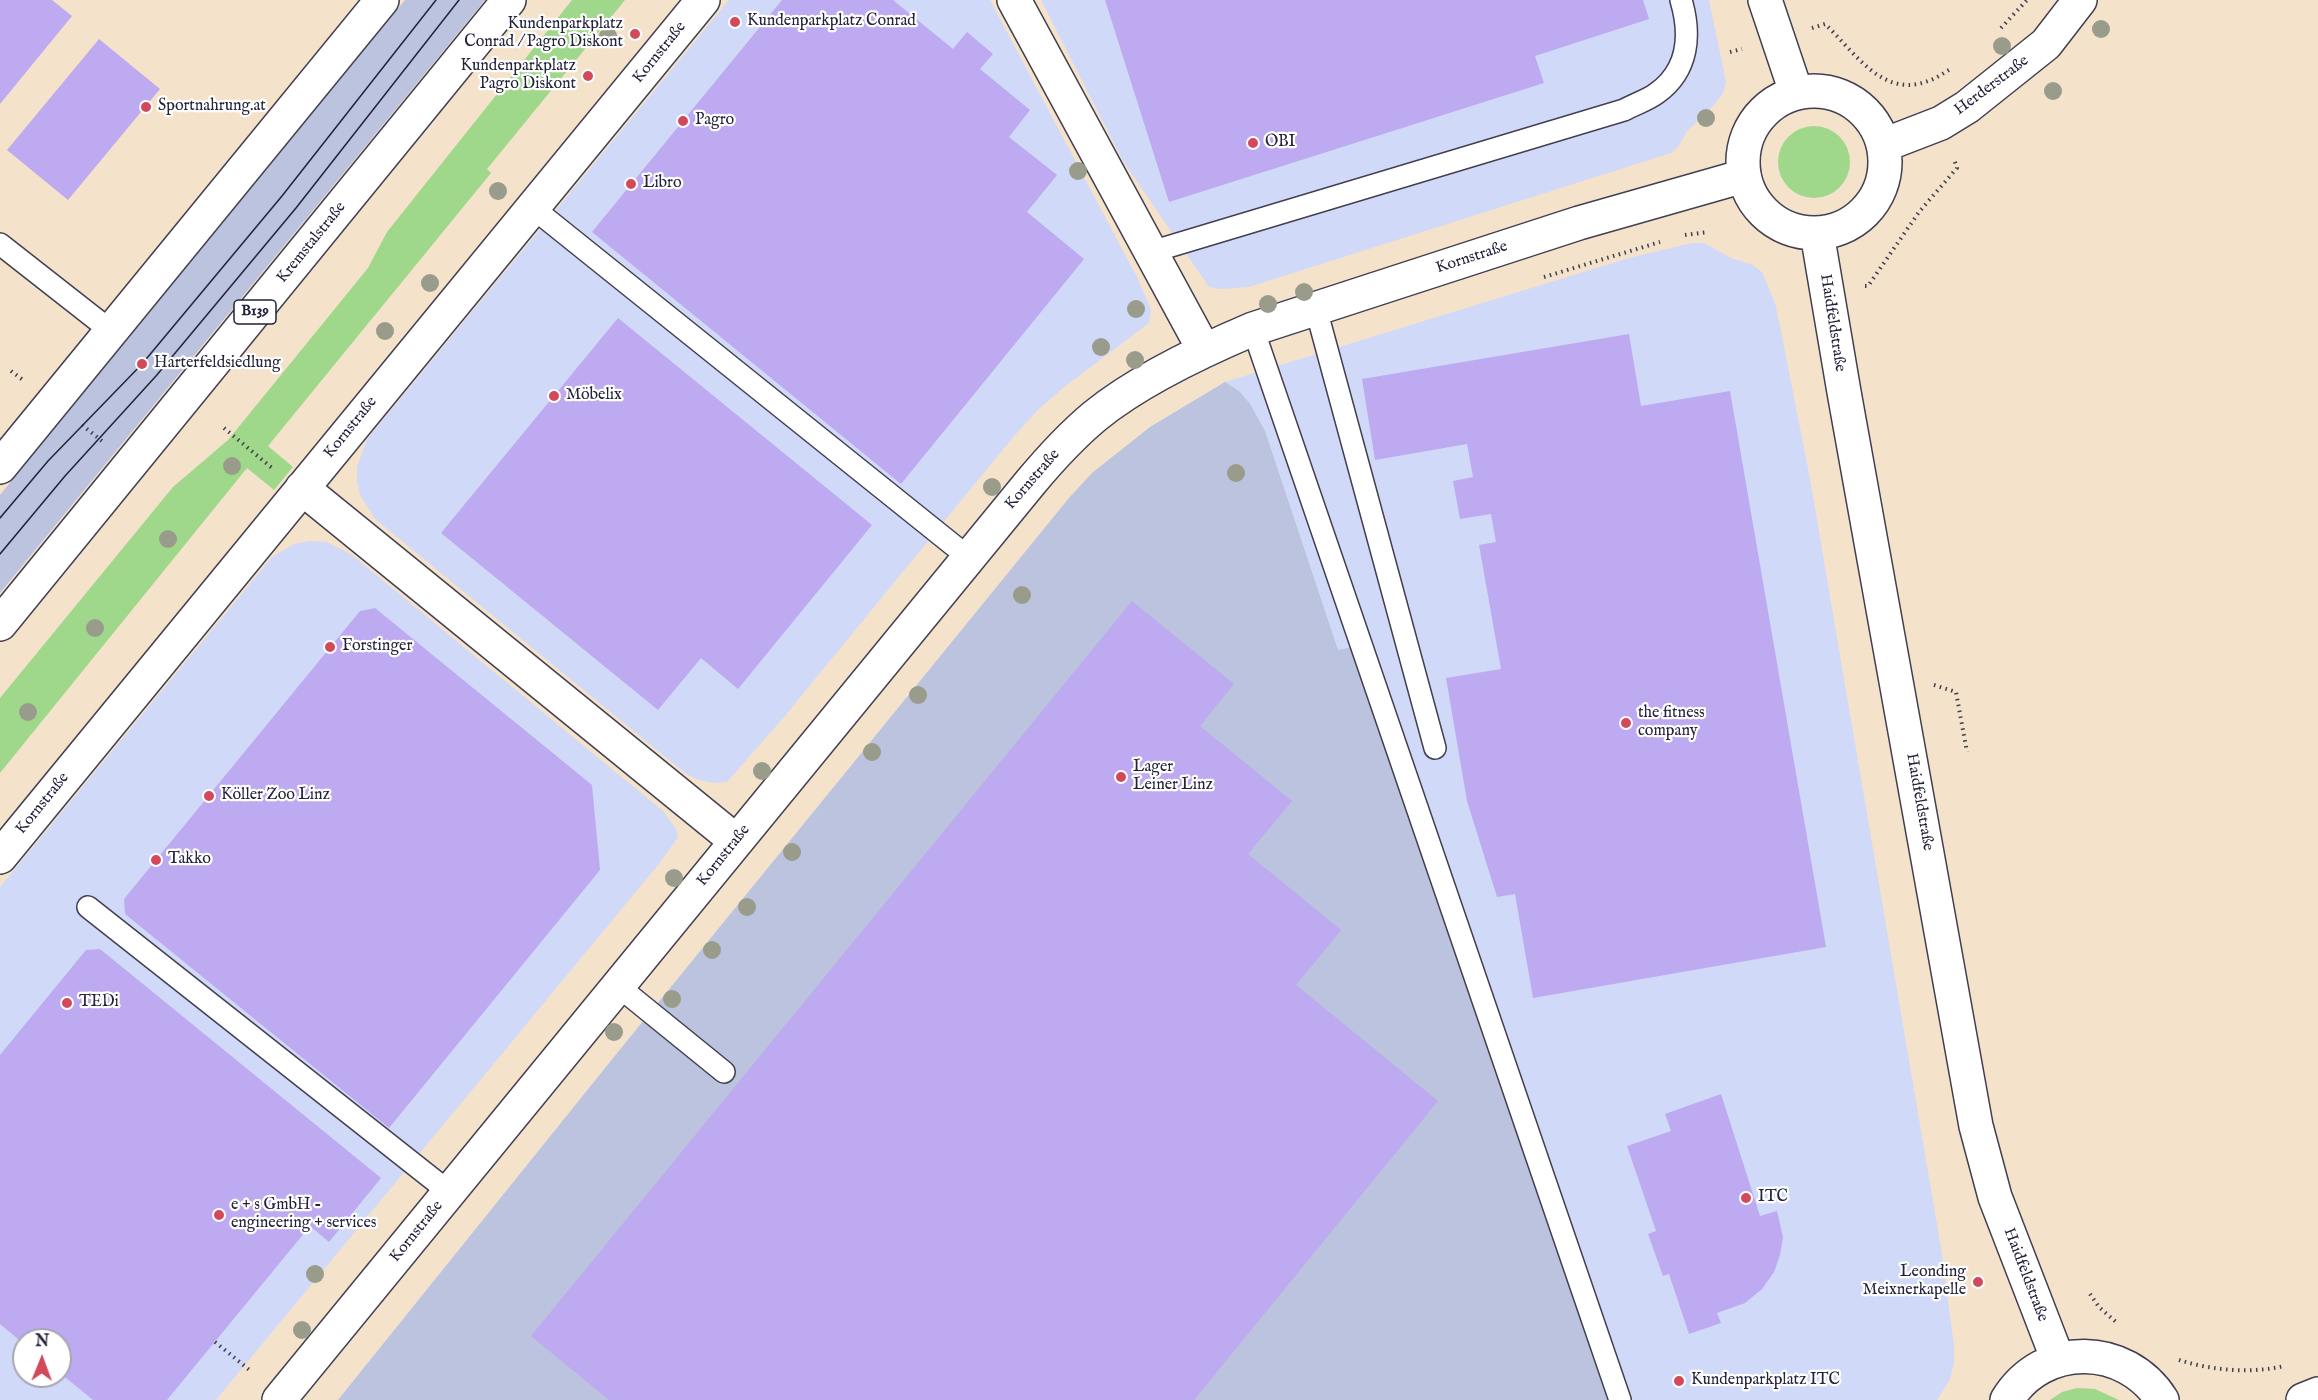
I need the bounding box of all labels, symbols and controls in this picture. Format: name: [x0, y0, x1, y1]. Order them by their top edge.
place label: Kundenparkplatz Conrad: [747, 12, 916, 32]
place label: Kundenparkplatz Conrad / Pagro Diskont: [464, 15, 623, 53]
marker: Kundenparkplatz Conrad: [728, 15, 742, 29]
street label: Kornstraße: [629, 18, 691, 88]
marker: Kundenparkplatz Conrad / Pagro Diskont: [628, 27, 642, 41]
street label: Herderstraße: [1951, 52, 2033, 120]
place label: Kundenparkplatz Pagro Diskont: [461, 57, 576, 95]
marker: Kundenparkplatz Pagro Diskont: [581, 69, 595, 83]
place label: Sportnahrung.at: [158, 97, 266, 117]
marker: Sportnahrung.at: [139, 100, 153, 114]
place label: Pagro: [695, 111, 734, 131]
marker: Pagro: [676, 114, 690, 128]
place label: OBI: [1265, 133, 1295, 153]
marker: OBI: [1246, 136, 1260, 150]
place label: Libro: [643, 174, 682, 194]
marker: Libro: [624, 177, 638, 191]
street label: Kremstalstraße: [273, 198, 351, 288]
street label: Kornstraße: [1434, 237, 1510, 279]
street label: Haidfeldstraße: [1815, 273, 1849, 373]
road number: B139: [234, 300, 276, 324]
place label: Harterfeldsiedlung: [154, 354, 281, 374]
marker: Harterfeldsiedlung: [135, 357, 149, 371]
place label: Möbelix: [566, 386, 622, 406]
marker: Möbelix: [547, 389, 561, 403]
street label: Kornstraße: [320, 393, 382, 463]
street label: Kornstraße: [1001, 446, 1065, 514]
place label: Forstinger: [342, 637, 412, 657]
marker: Forstinger: [323, 640, 337, 654]
place label: the fitness company: [1638, 704, 1705, 742]
marker: the fitness company: [1619, 716, 1633, 730]
street label: Haidfeldstraße: [1901, 752, 1937, 852]
place label: Lager Leiner Linz: [1133, 758, 1213, 796]
street label: Kornstraße: [12, 769, 74, 839]
marker: Lager Leiner Linz: [1114, 770, 1128, 784]
place label: Köller Zoo Linz: [221, 786, 330, 806]
marker: Köller Zoo Linz: [202, 789, 216, 803]
street label: Kornstraße: [693, 821, 755, 891]
place label: Takko: [168, 850, 211, 870]
marker: Takko: [149, 853, 163, 867]
place label: TEDi: [79, 993, 119, 1013]
marker: TEDi: [60, 996, 74, 1010]
place label: ITC: [1758, 1188, 1788, 1208]
marker: ITC: [1739, 1191, 1753, 1205]
place label: e + s GmbH - engineering + services: [231, 1196, 376, 1234]
street label: Kornstraße: [386, 1197, 448, 1267]
marker: e + s GmbH - engineering + services: [212, 1208, 226, 1222]
street label: Haidfeldstraße: [1998, 1225, 2052, 1325]
place label: Leonding Meixnerkapelle: [1862, 1263, 1966, 1301]
marker: Leonding Meixnerkapelle: [1971, 1275, 1985, 1289]
north arrow: [12, 1328, 72, 1388]
text: N: [35, 1332, 49, 1352]
place label: Kundenparkplatz ITC: [1691, 1371, 1840, 1391]
marker: Kundenparkplatz ITC: [1672, 1374, 1686, 1388]

